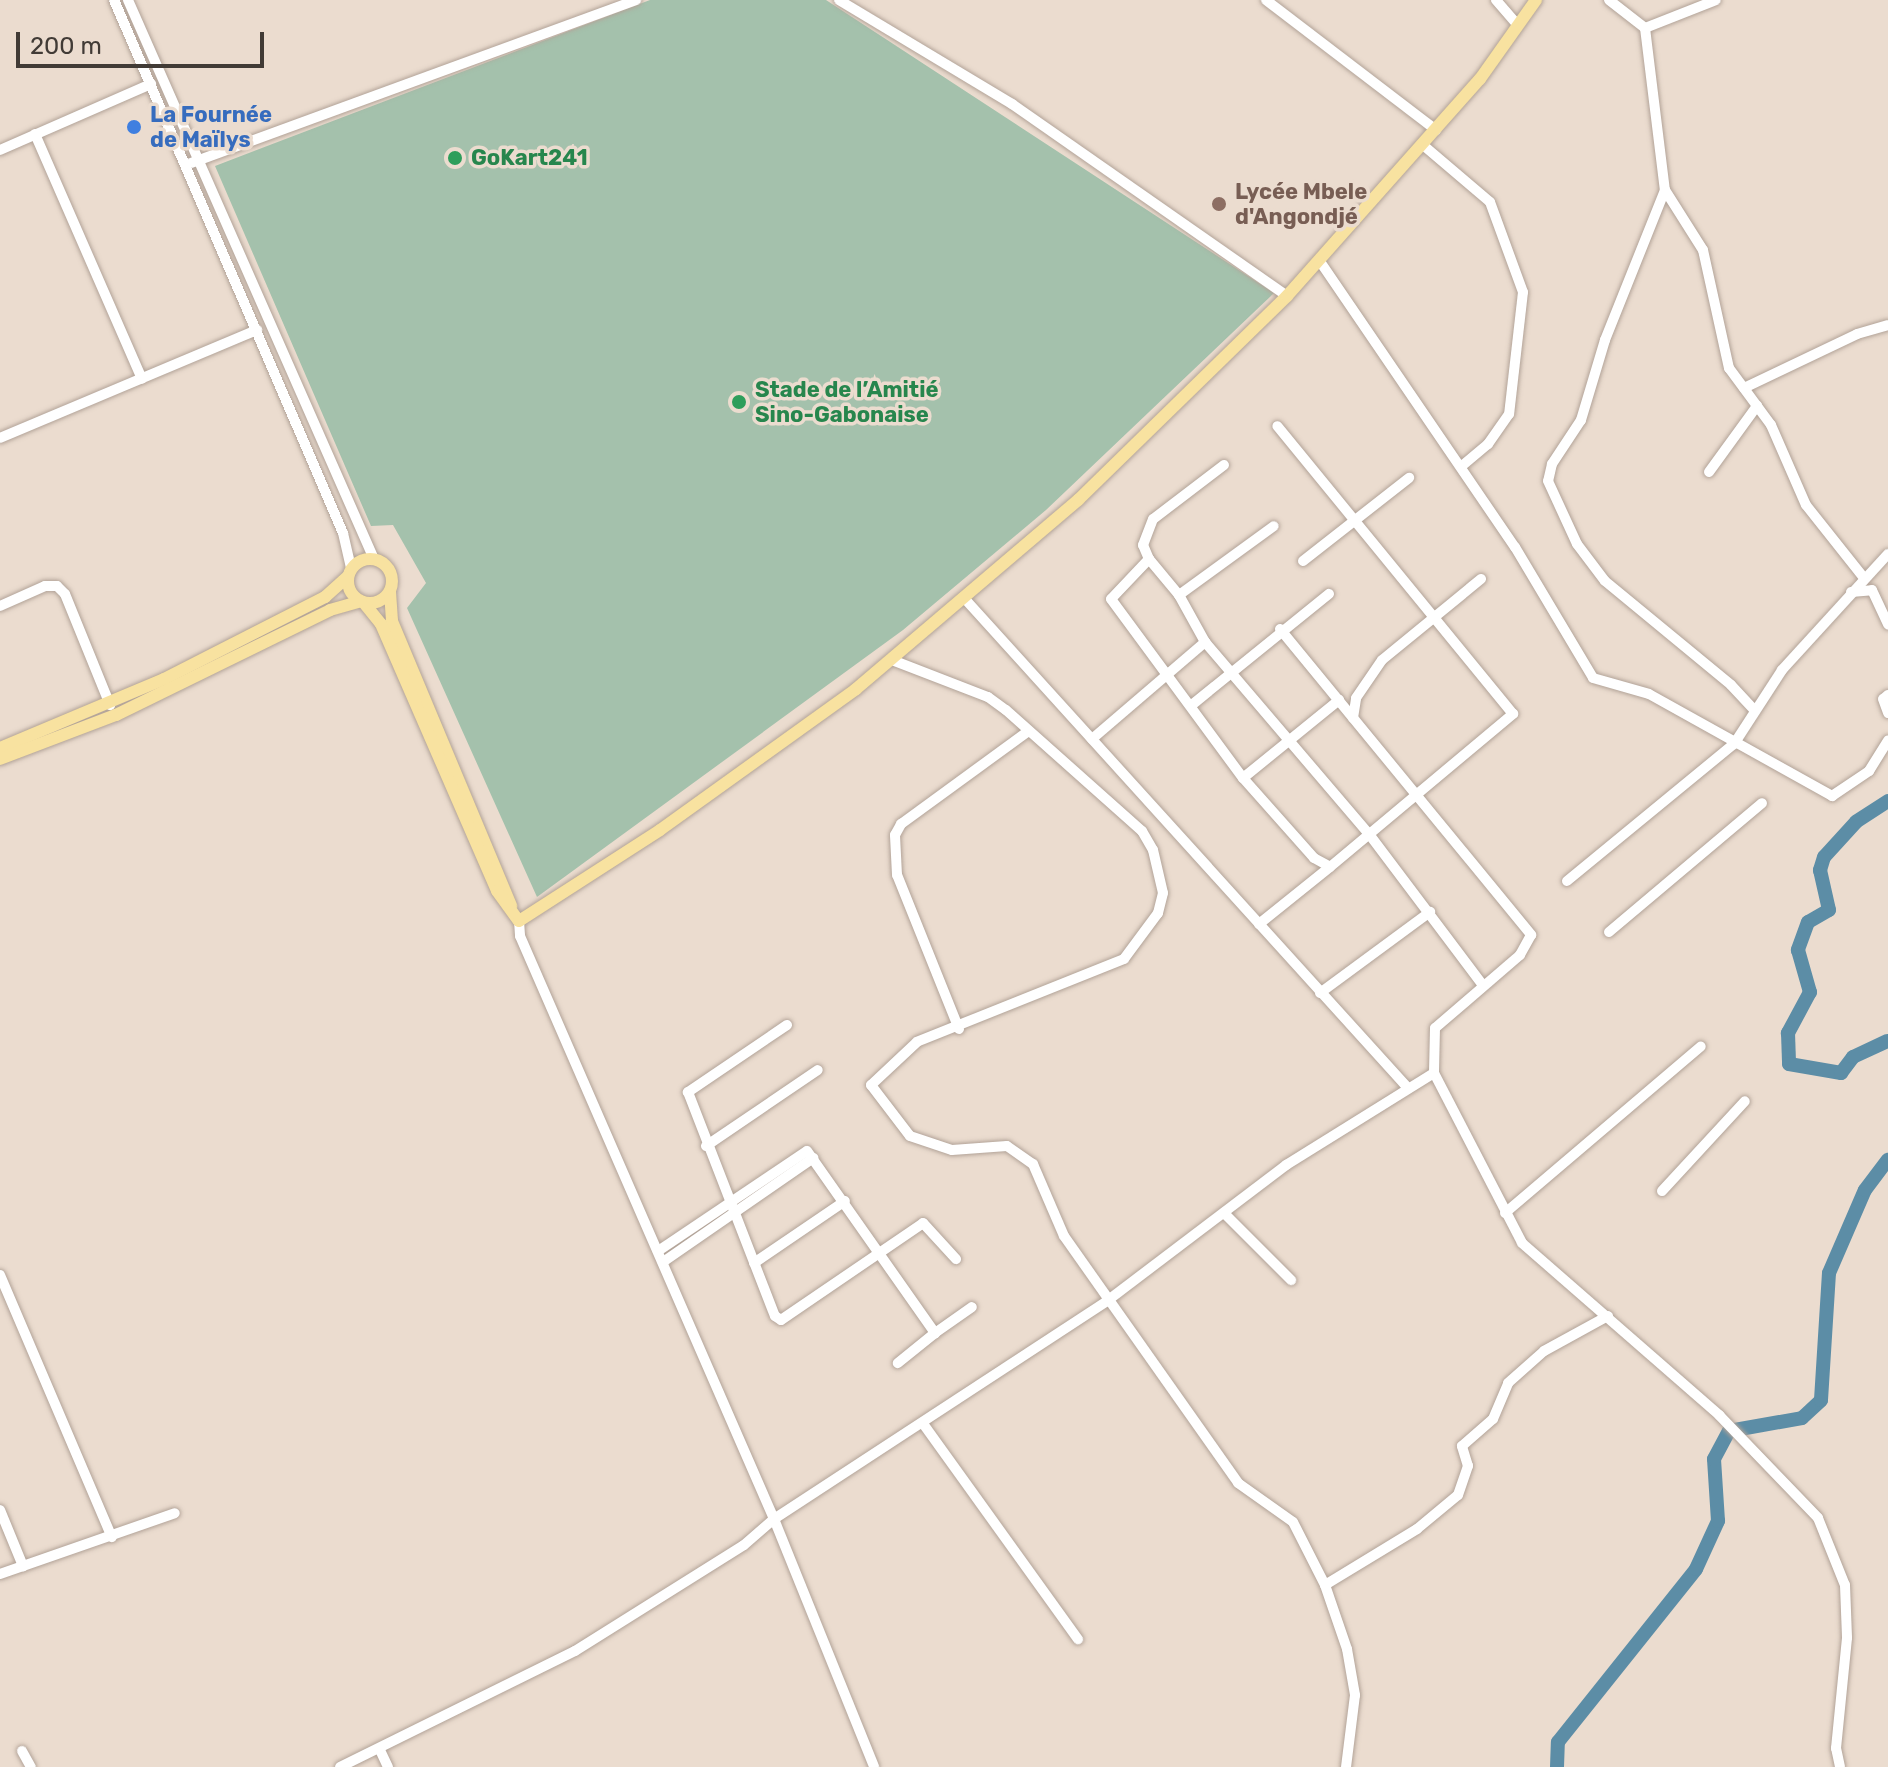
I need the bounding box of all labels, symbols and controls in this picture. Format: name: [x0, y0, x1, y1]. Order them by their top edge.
scale bar: [20, 16, 268, 66]
text: 200 m: [30, 32, 102, 60]
place label: La Fournée de Maïlys: [150, 101, 272, 152]
marker: La Fournée de Maïlys: [125, 118, 143, 136]
place label: GoKart241: [471, 145, 588, 171]
marker: GoKart241: [446, 149, 464, 167]
place label: Lycée Mbele d'Angondjé: [1235, 178, 1367, 230]
marker: Lycée Mbele d'Angondjé: [1210, 195, 1228, 213]
place label: Stade de l’Amitié Sino-Gabonaise: [755, 376, 938, 428]
marker: Stade de l’Amitié Sino-Gabonaise: [730, 393, 748, 411]

